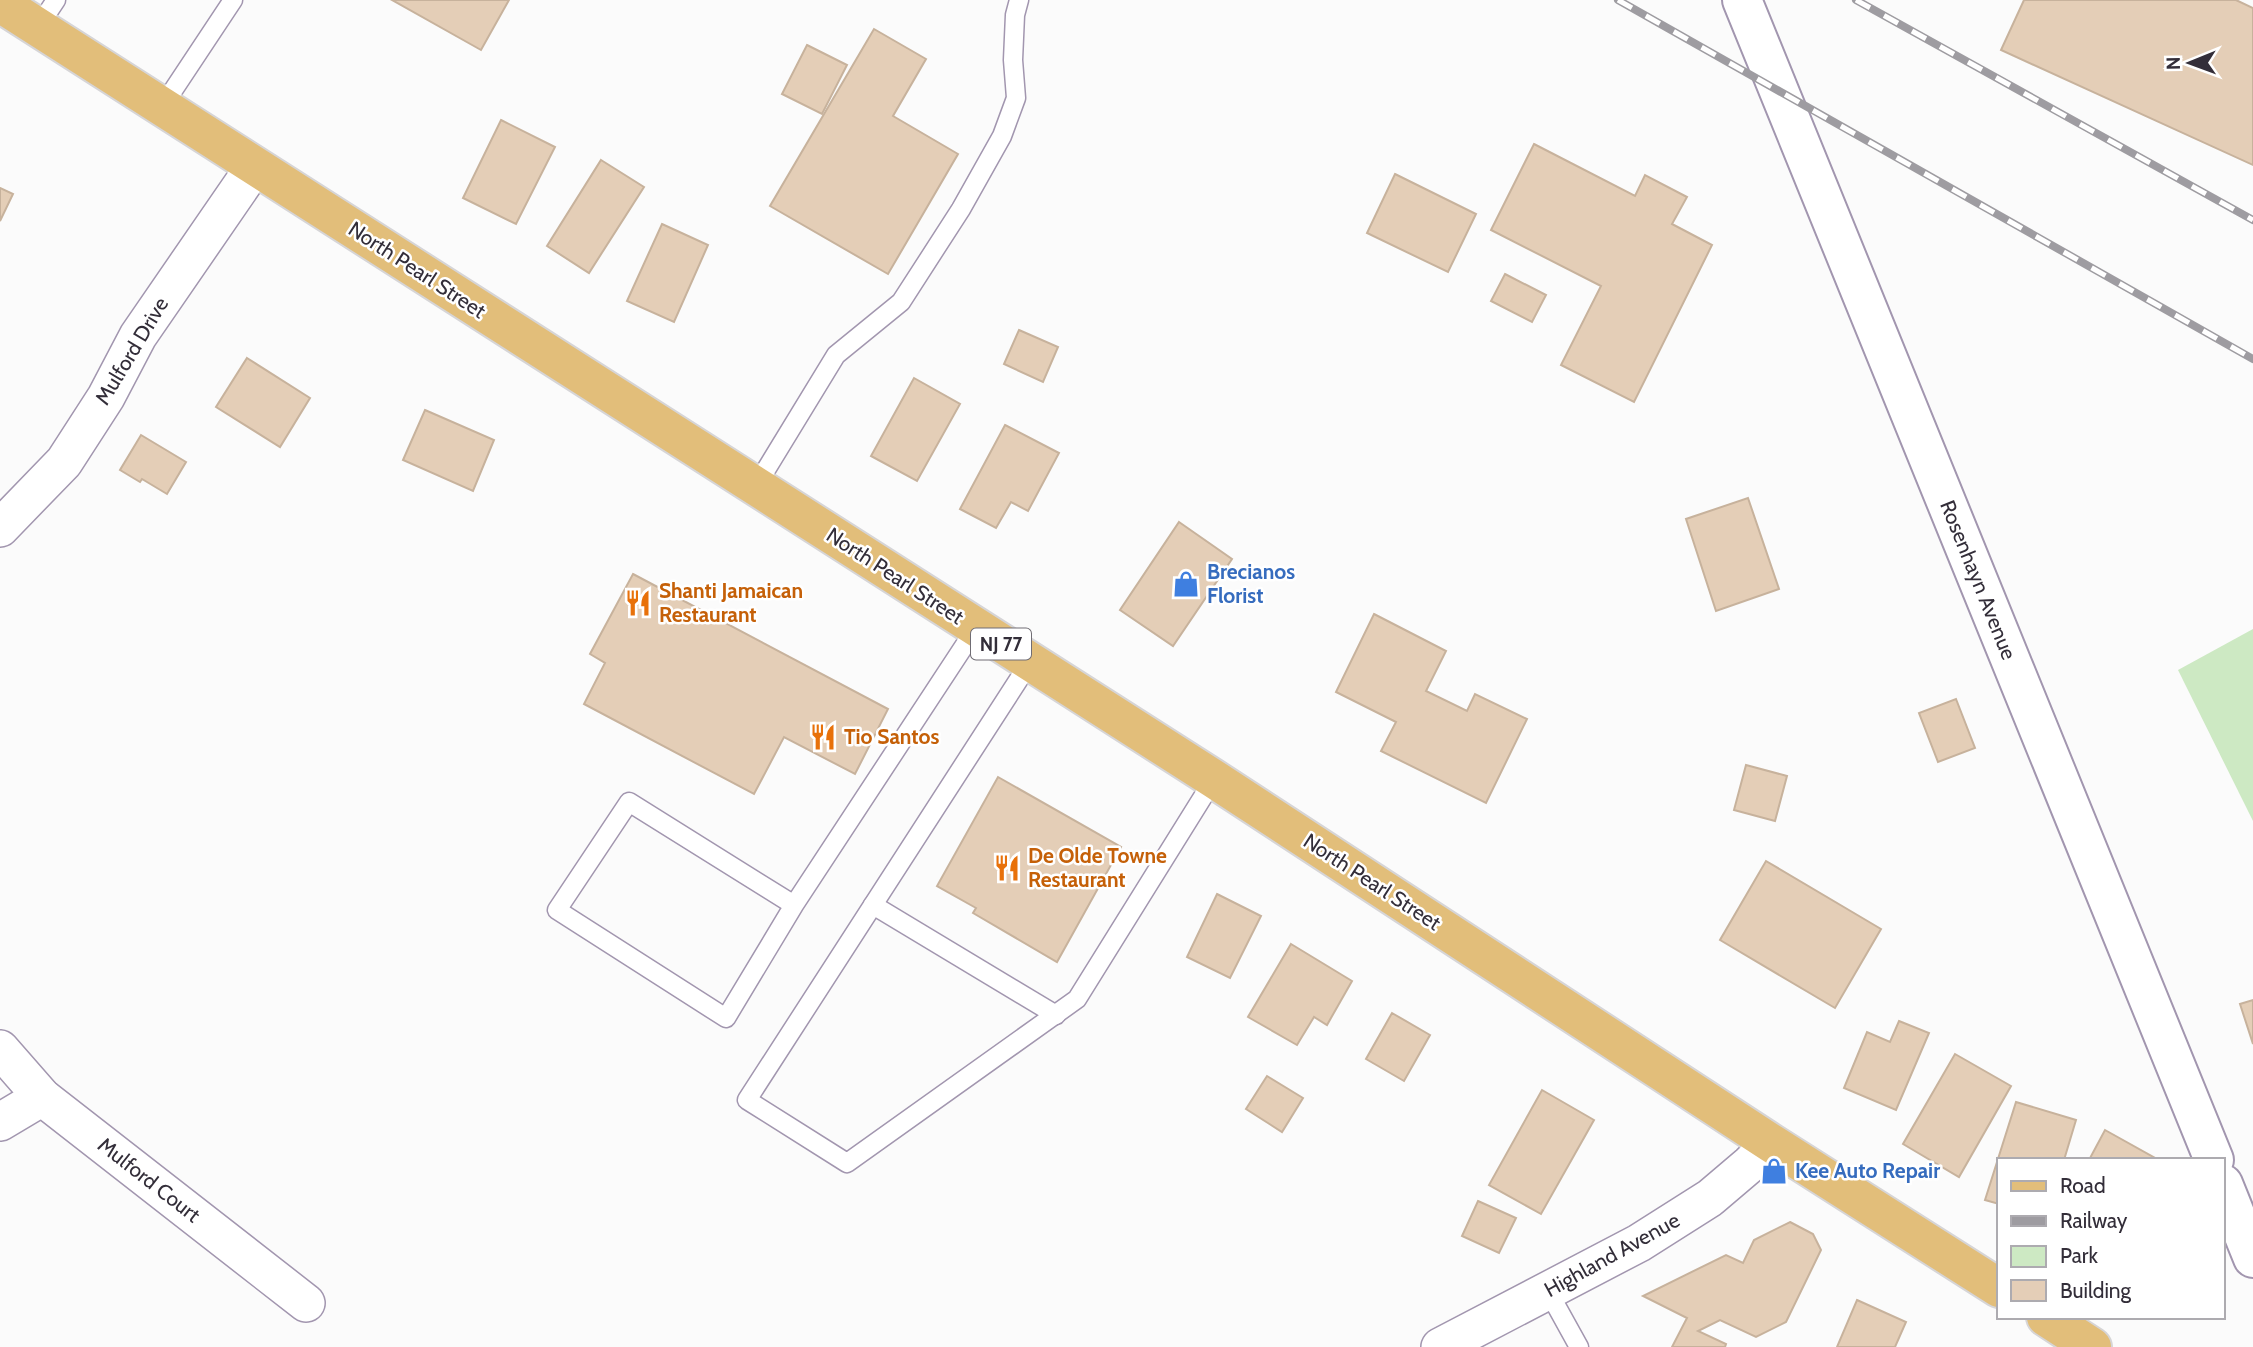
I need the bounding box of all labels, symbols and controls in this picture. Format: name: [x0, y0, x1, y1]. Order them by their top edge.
north arrow: [2155, 28, 2225, 98]
text: N: [2162, 56, 2185, 70]
street label: North Pearl Street: [344, 216, 491, 323]
street label: Mulford Drive: [90, 292, 174, 409]
street label: Rosenhayn Avenue: [1935, 496, 2022, 663]
street label: North Pearl Street: [822, 522, 969, 629]
place label: Brecianos Florist: [1207, 559, 1295, 608]
shop icon: Brecianos Florist: [1171, 569, 1201, 599]
place label: Shanti Jamaican Restaurant: [659, 578, 803, 627]
restaurant icon: Shanti Jamaican Restaurant: [623, 588, 653, 618]
road number: NJ 77: [971, 628, 1031, 660]
restaurant icon: Tio Santos: [808, 722, 838, 752]
place label: Tio Santos: [844, 724, 939, 749]
street label: North Pearl Street: [1299, 828, 1446, 935]
place label: De Olde Towne Restaurant: [1028, 843, 1167, 892]
restaurant icon: De Olde Towne Restaurant: [992, 853, 1022, 883]
street label: Mulford Court: [93, 1132, 205, 1227]
shop icon: Kee Auto Repair: [1759, 1156, 1789, 1186]
place label: Kee Auto Repair: [1795, 1158, 1940, 1183]
legend: [1997, 1158, 2225, 1319]
text: Road: [2060, 1173, 2106, 1198]
street label: Highland Avenue: [1540, 1207, 1684, 1302]
text: Railway: [2060, 1208, 2128, 1233]
text: Park: [2060, 1243, 2098, 1268]
text: Building: [2060, 1278, 2132, 1303]

